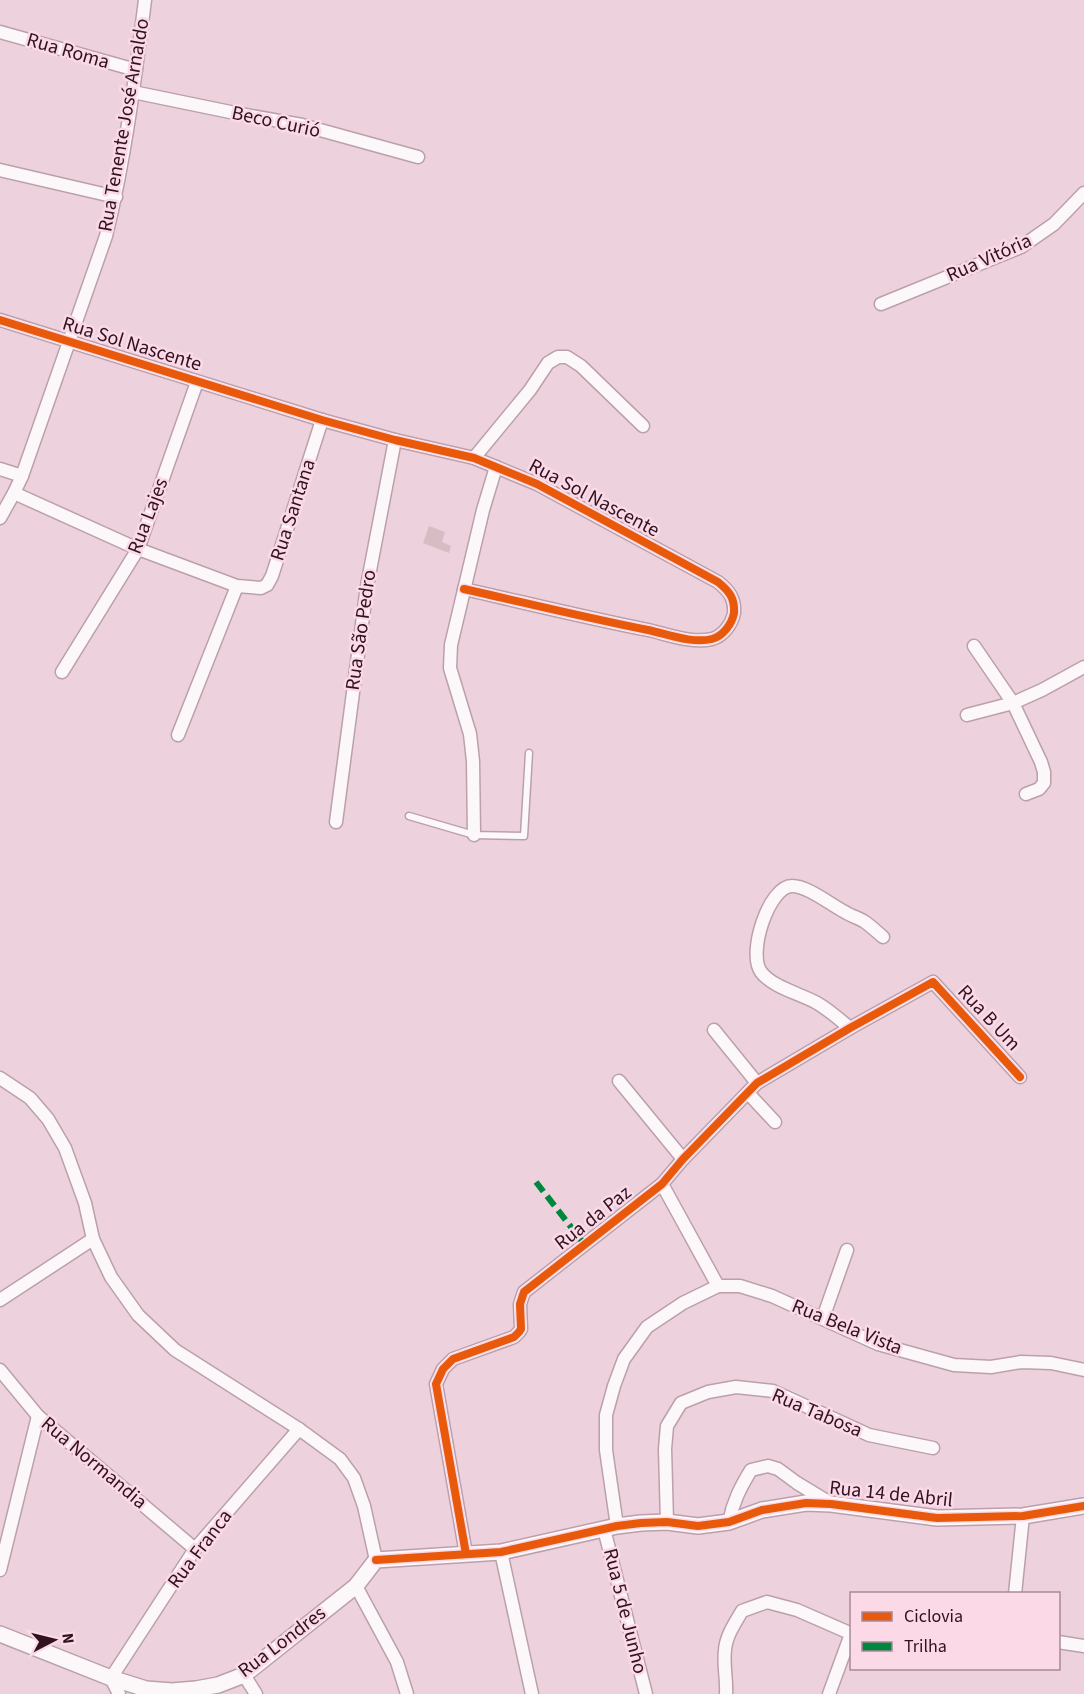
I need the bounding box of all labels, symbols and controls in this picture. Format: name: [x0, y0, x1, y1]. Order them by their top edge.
street label: Rua Tenente José Arnaldo: [91, 16, 157, 234]
street label: Rua Roma: [23, 26, 113, 76]
street label: Beco Curió: [229, 99, 323, 145]
street label: Rua Vitória: [942, 227, 1036, 289]
street label: Rua Sol Nascente: [59, 310, 205, 379]
street label: Rua Sol Nascente: [524, 452, 664, 544]
street label: Rua Santana: [263, 456, 323, 564]
street label: Rua Lajes: [121, 474, 175, 558]
street label: Rua São Pedro: [339, 568, 383, 692]
street label: Rua B Um: [951, 979, 1027, 1057]
street label: Rua da Paz: [549, 1179, 637, 1257]
street label: Rua Bela Vista: [788, 1292, 906, 1362]
street label: Rua Tabosa: [767, 1381, 867, 1445]
street label: Rua Normandia: [35, 1410, 153, 1516]
street label: Rua 14 de Abril: [828, 1474, 954, 1514]
street label: Rua Franca: [161, 1504, 239, 1594]
street label: Rua 5 de Junho: [596, 1545, 654, 1677]
legend: [850, 1592, 1060, 1670]
street label: Rua Londres: [232, 1600, 332, 1684]
text: Ciclovia: [904, 1604, 963, 1629]
north arrow: [24, 1610, 84, 1670]
text: N: [56, 1632, 79, 1645]
text: Trilha: [904, 1634, 947, 1659]

